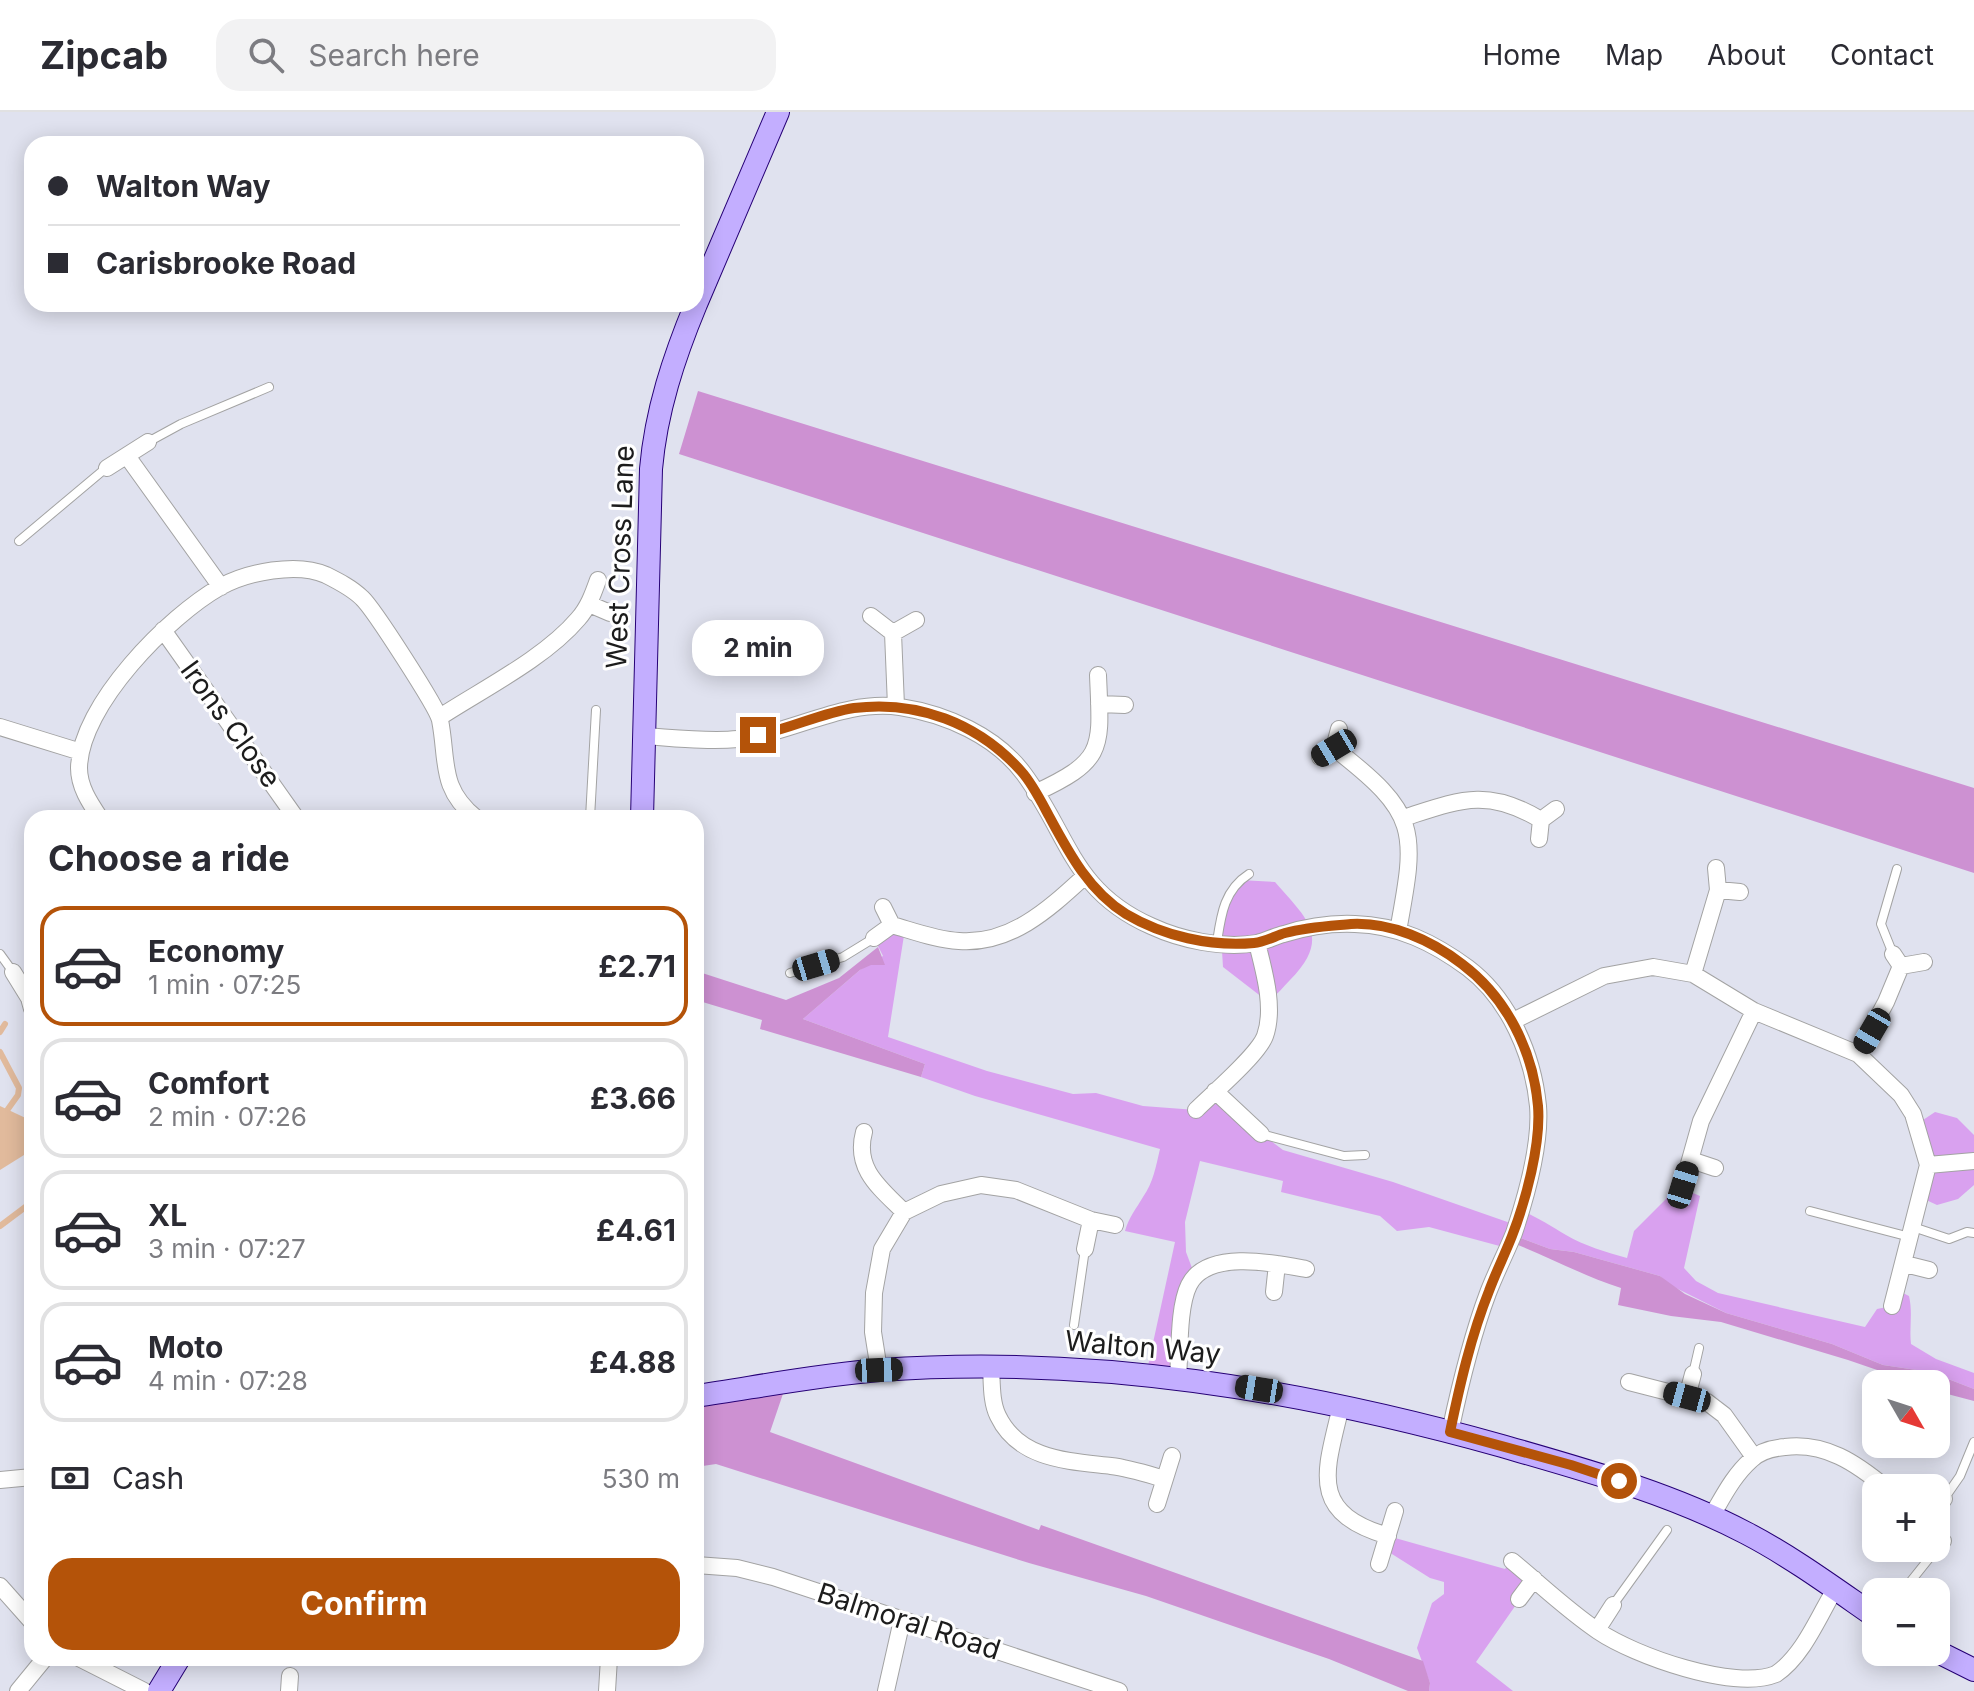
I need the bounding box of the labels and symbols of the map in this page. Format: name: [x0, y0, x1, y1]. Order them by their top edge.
street label: West Cross Lane: [599, 445, 641, 669]
callout: 2 min: [692, 619, 824, 675]
street label: Irons Close: [174, 654, 288, 794]
route end: [740, 717, 776, 753]
car: [1307, 725, 1361, 771]
car: [790, 947, 842, 983]
car: [1850, 1004, 1894, 1058]
car: [1665, 1159, 1701, 1211]
street label: Walton Way: [1064, 1323, 1222, 1371]
car: [855, 1357, 903, 1383]
north arrow: [1862, 1370, 1950, 1458]
car: [1233, 1373, 1285, 1405]
car: [1661, 1379, 1713, 1415]
route start: [1601, 1463, 1637, 1499]
street label: Balmoral Road: [813, 1575, 1005, 1667]

